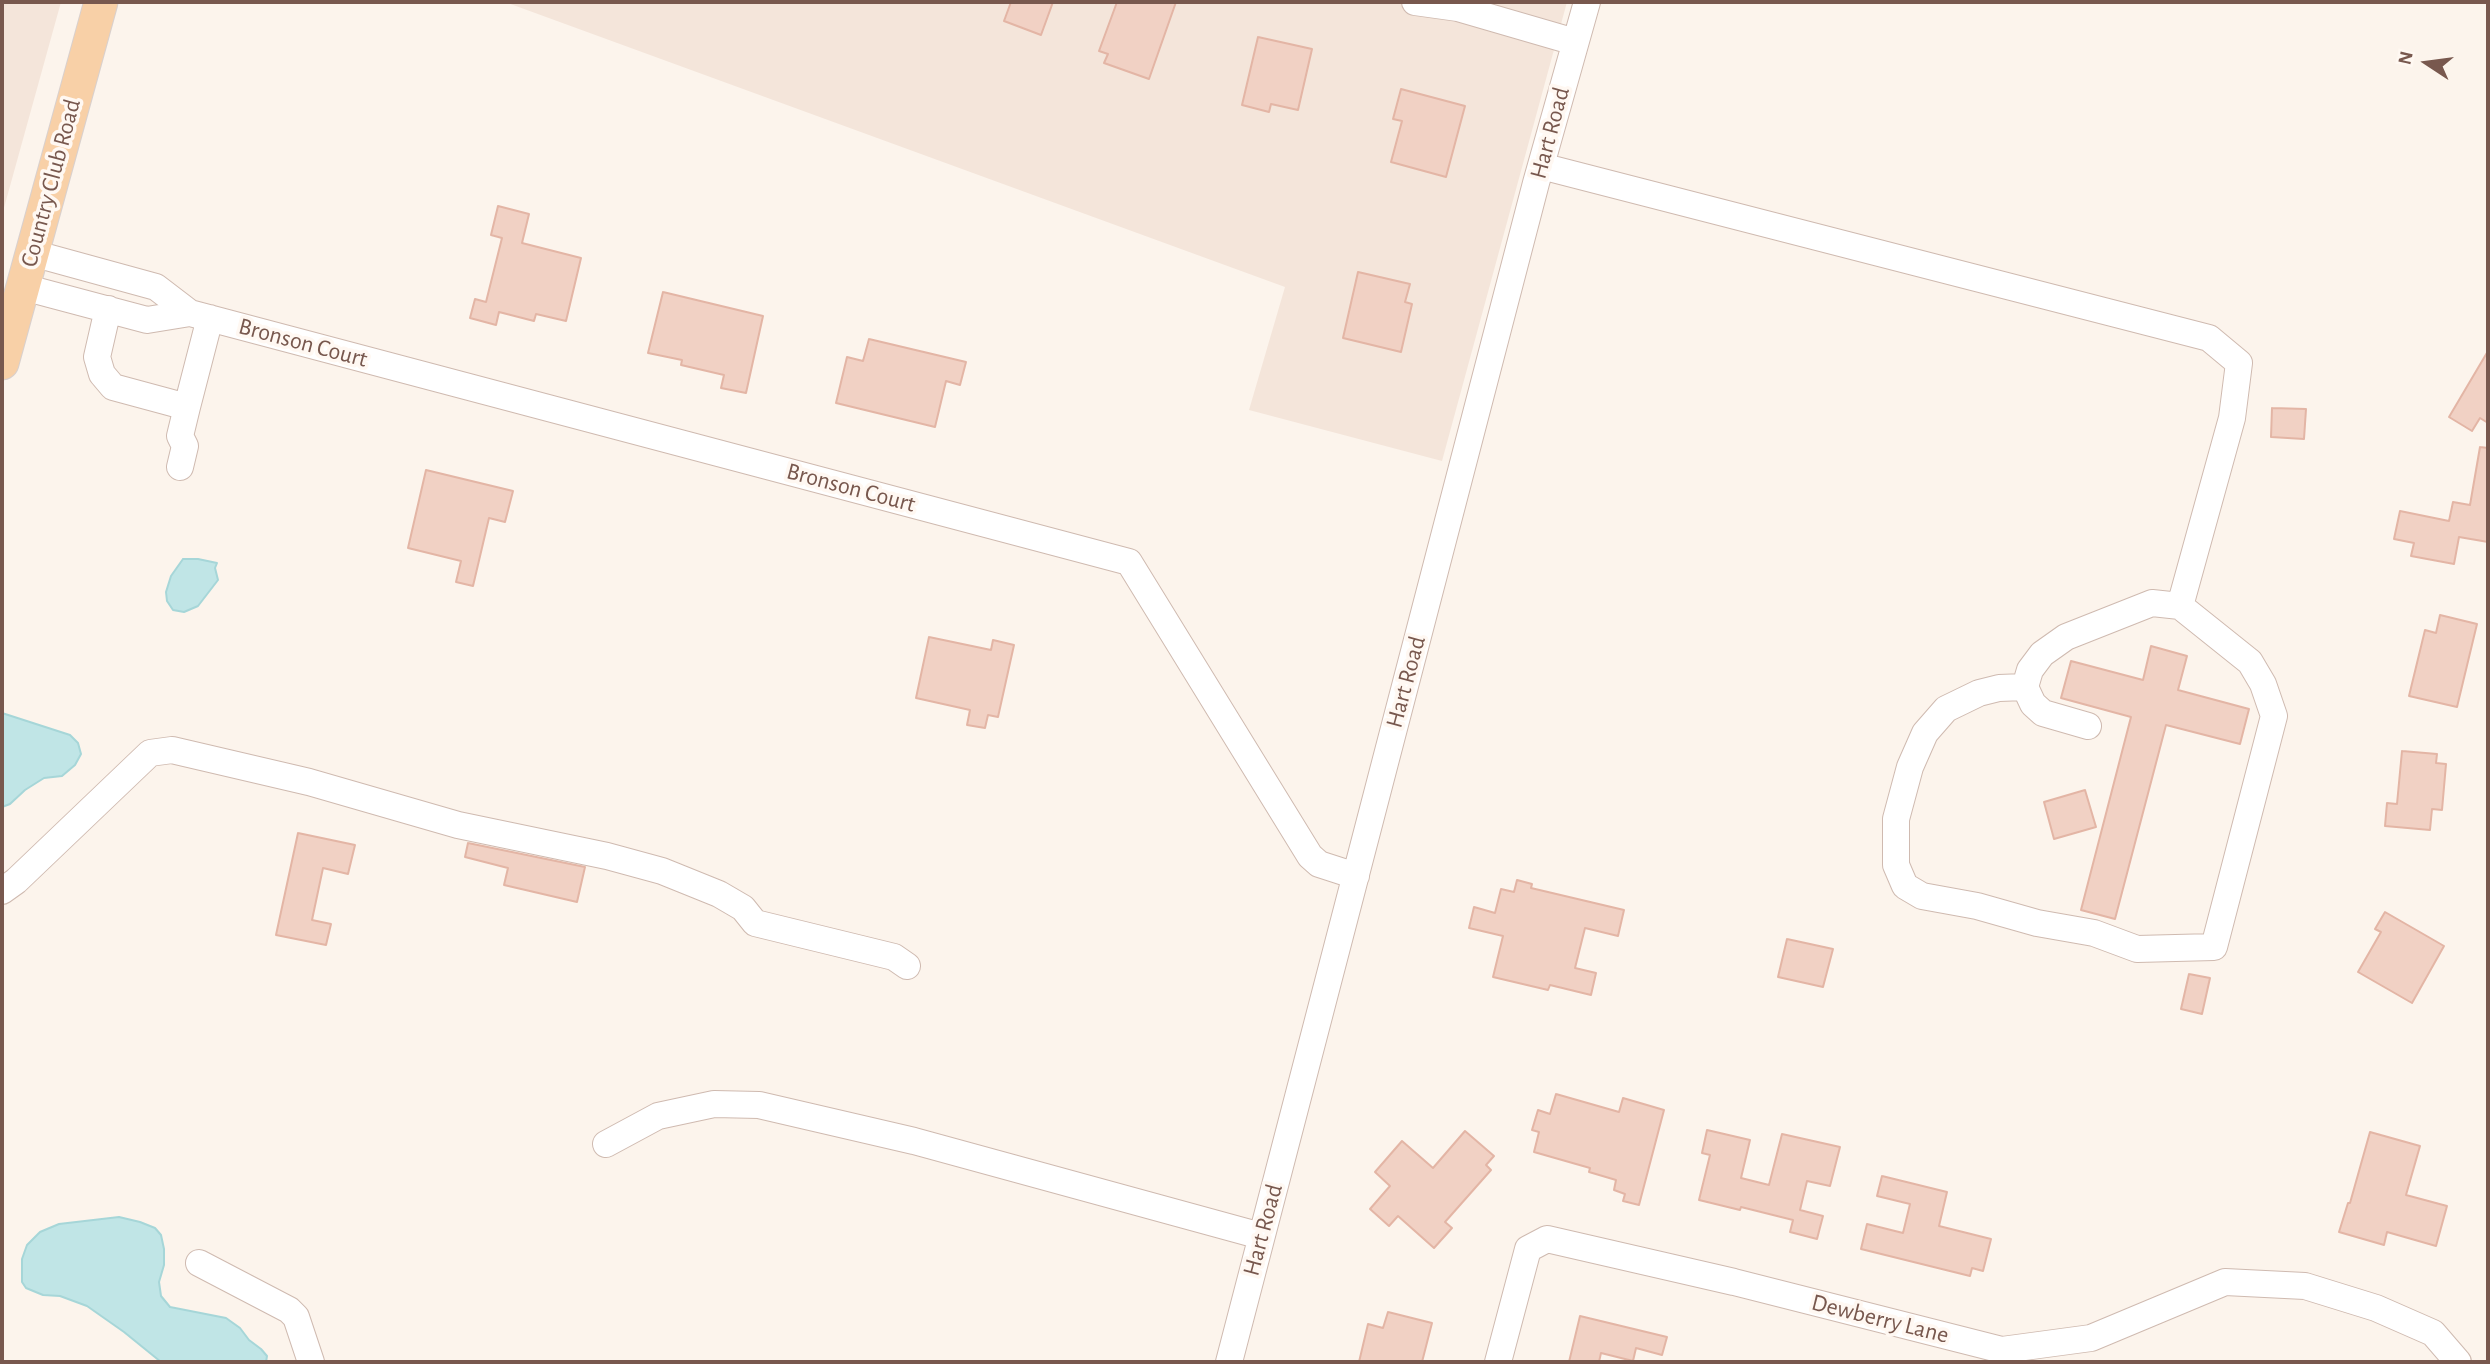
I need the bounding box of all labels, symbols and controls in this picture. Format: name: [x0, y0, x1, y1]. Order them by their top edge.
north arrow: [2392, 28, 2462, 98]
text: N: [2395, 50, 2417, 67]
street label: Hart Road: [1524, 84, 1576, 182]
street label: Country Club Road: [15, 96, 87, 270]
street label: Bronson Court: [235, 312, 371, 374]
street label: Bronson Court: [783, 457, 919, 519]
street label: Hart Road: [1380, 633, 1432, 731]
street label: Hart Road: [1237, 1181, 1289, 1279]
street label: Dewberry Lane: [1808, 1288, 1952, 1350]

